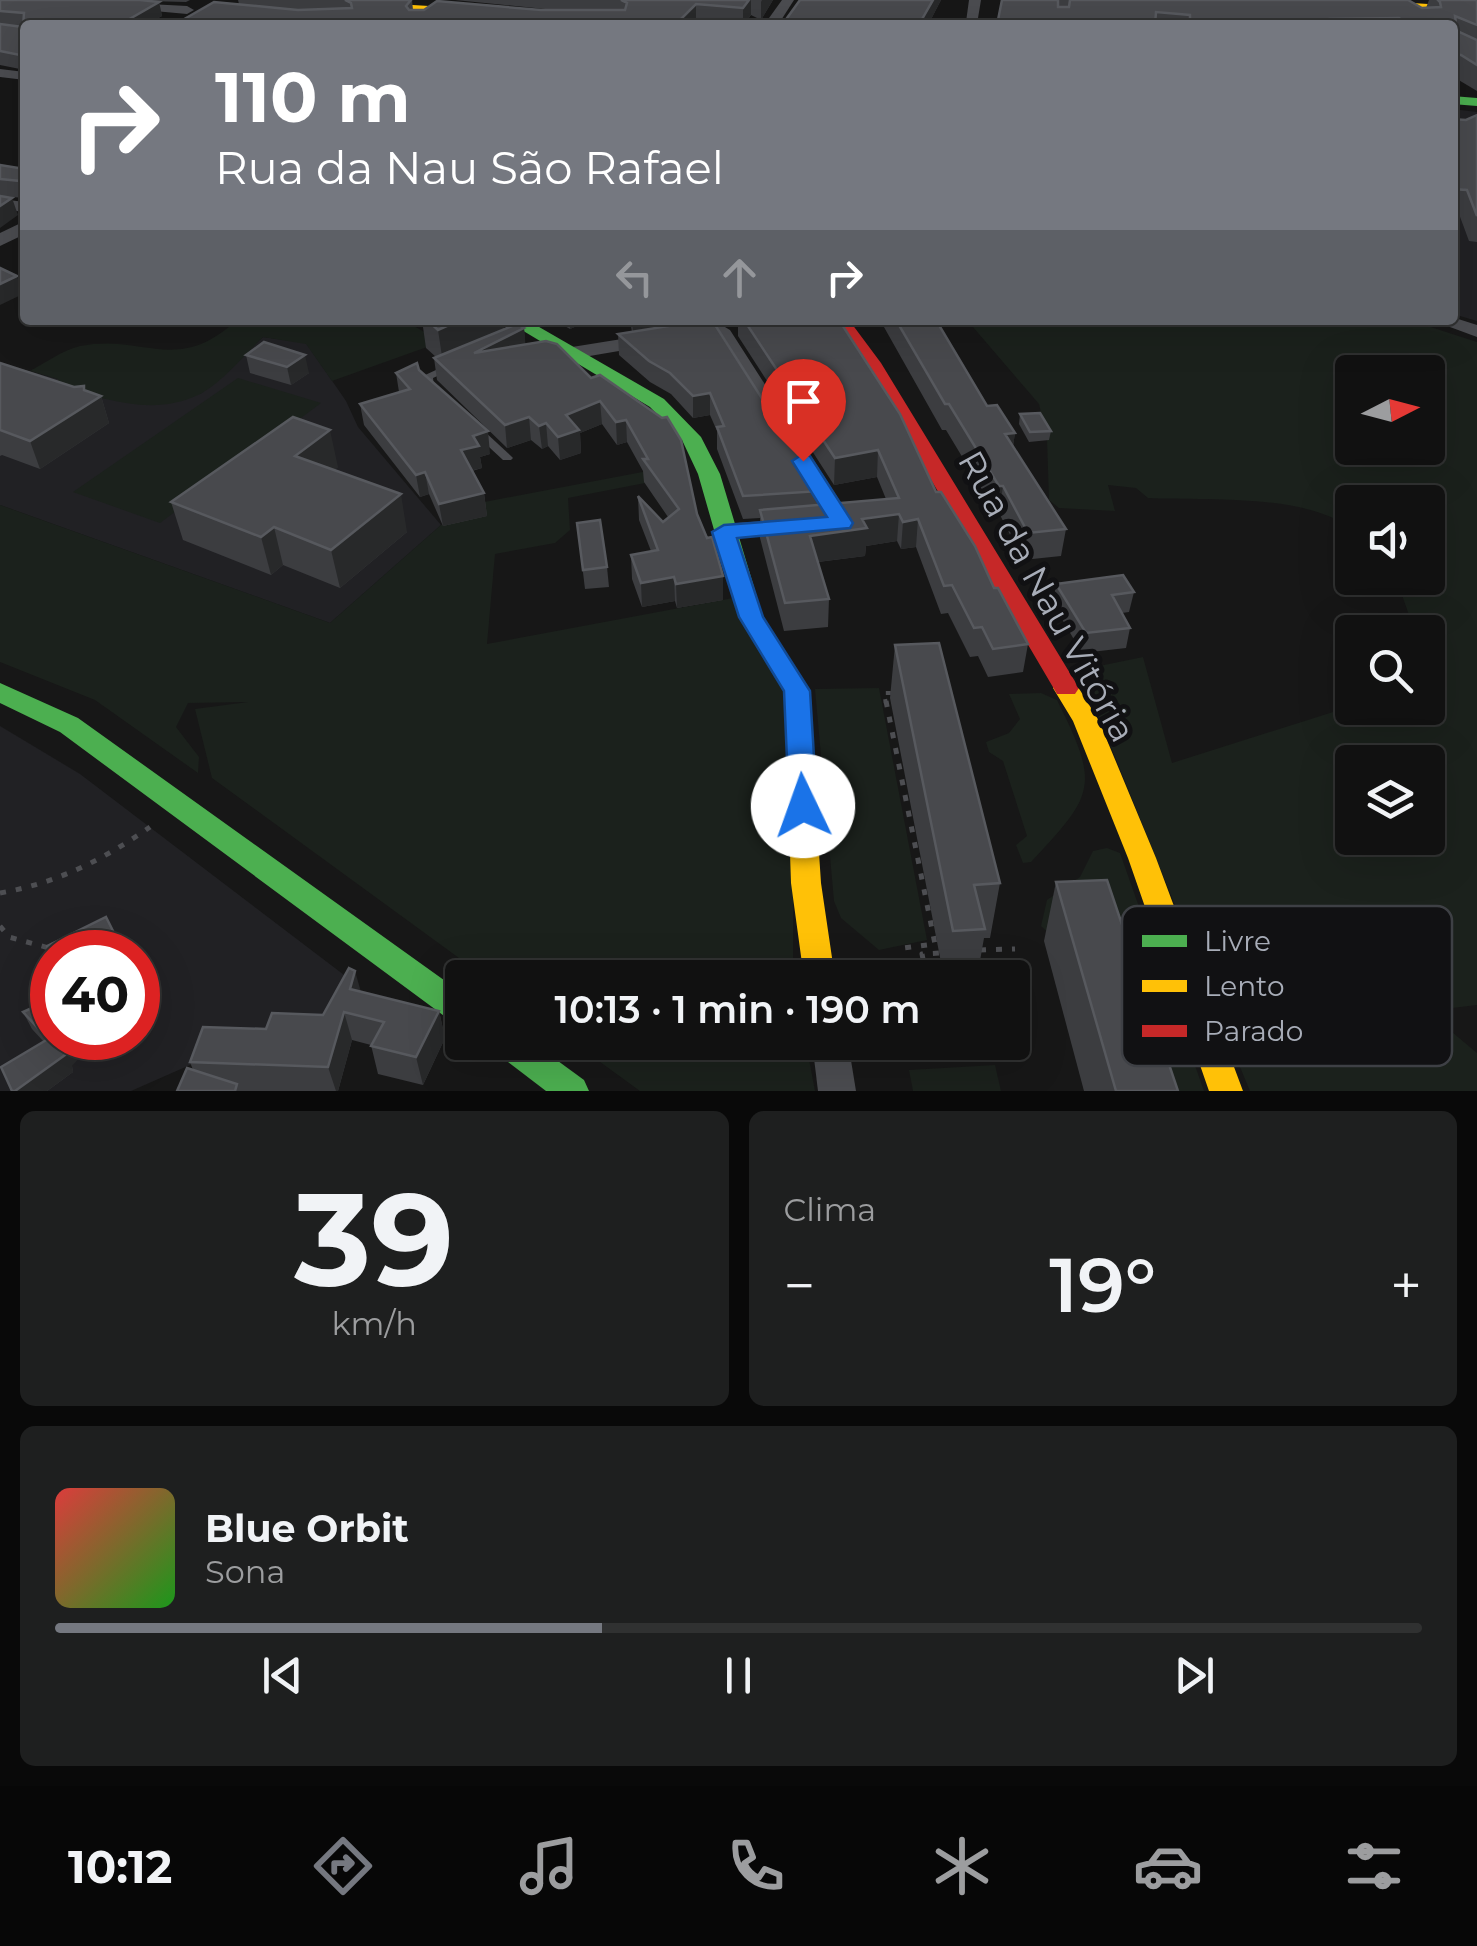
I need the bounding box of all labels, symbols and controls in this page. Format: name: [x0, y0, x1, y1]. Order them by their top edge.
text: 110 m: [215, 54, 411, 140]
icon: right: [50, 60, 180, 190]
text: Rua da Nau São Rafael: [215, 140, 724, 195]
icon: left: [607, 250, 662, 305]
icon: ahead: [712, 250, 767, 305]
icon: right: [817, 250, 872, 305]
north arrow: [1335, 355, 1445, 465]
map controls: [1335, 355, 1445, 855]
pin: [761, 359, 846, 462]
icon: arrive: [776, 374, 831, 429]
street label: Rua da Nau Vitória: [949, 443, 1145, 749]
button: sound: [1335, 485, 1445, 595]
button: search: [1335, 615, 1445, 725]
button: layers: [1335, 745, 1445, 855]
position arrow: [751, 754, 855, 858]
legend: [1122, 906, 1452, 1066]
text: Livre: [1204, 924, 1271, 958]
speed limit sign: 40: [30, 930, 160, 1060]
text: Lento: [1204, 969, 1285, 1003]
text: 10:13 · 1 min · 190 m: [555, 986, 920, 1033]
text: Parado: [1204, 1014, 1303, 1048]
text: 39: [294, 1159, 454, 1318]
text: Clima: [784, 1190, 876, 1229]
text: 19°: [1049, 1239, 1156, 1331]
text: −: [784, 1252, 815, 1319]
text: +: [1390, 1252, 1422, 1319]
text: km/h: [332, 1304, 417, 1343]
text: Blue Orbit: [205, 1505, 409, 1552]
text: Sona: [205, 1552, 285, 1591]
icon: previous: [255, 1648, 310, 1703]
icon: pause: [711, 1648, 766, 1703]
icon: next: [1167, 1648, 1222, 1703]
icon: directions: [308, 1831, 378, 1901]
icon: music: [514, 1831, 584, 1901]
icon: phone: [721, 1831, 791, 1901]
icon: climate: [927, 1831, 997, 1901]
icon: car: [1133, 1831, 1203, 1901]
icon: filters: [1339, 1831, 1409, 1901]
text: 10:12: [68, 1839, 172, 1894]

